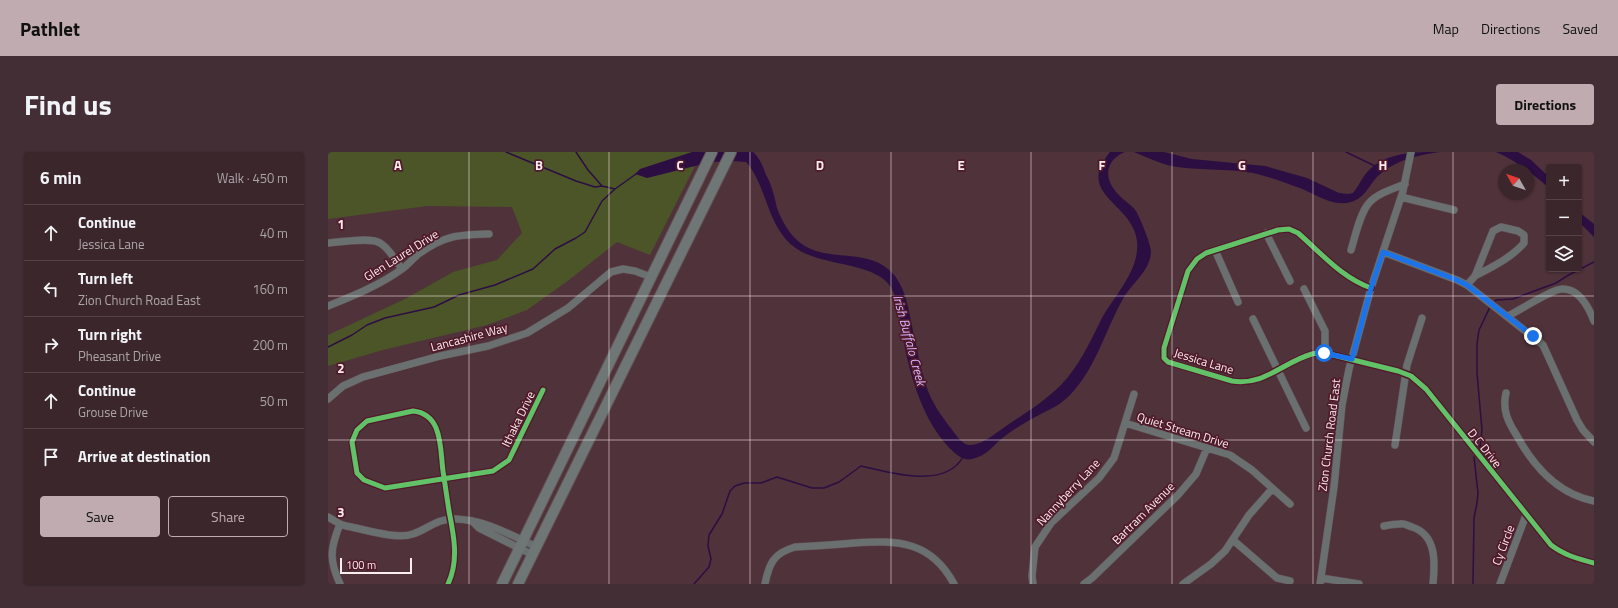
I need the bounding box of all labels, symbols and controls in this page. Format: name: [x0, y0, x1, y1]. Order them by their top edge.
text: Pathlet: [20, 14, 80, 43]
text: Map: [1433, 18, 1459, 39]
text: Directions: [1481, 18, 1540, 39]
text: Saved: [1562, 18, 1598, 39]
text: Find us: [24, 83, 112, 126]
button: Directions: [1496, 84, 1594, 125]
text: A: [394, 155, 402, 175]
text: B: [535, 155, 543, 175]
text: C: [676, 155, 684, 175]
text: D: [816, 155, 824, 175]
text: E: [957, 155, 965, 175]
text: F: [1099, 155, 1106, 175]
text: G: [1238, 155, 1246, 175]
text: H: [1379, 155, 1387, 175]
north arrow: [1498, 164, 1534, 200]
map controls: [1546, 164, 1582, 272]
button: +: [1546, 164, 1582, 200]
text: 6 min: [40, 165, 81, 191]
text: Walk · 450 m: [217, 168, 288, 188]
button: −: [1546, 200, 1582, 236]
text: Continue: [78, 211, 136, 234]
text: 1: [337, 214, 345, 234]
icon: ahead: [40, 222, 62, 244]
text: 40 m: [260, 223, 288, 243]
street label: Glen Laurel Drive: [360, 224, 442, 286]
text: Jessica Lane: [78, 234, 145, 254]
button: layers: [1546, 236, 1582, 272]
text: Turn left: [78, 267, 133, 290]
icon: left: [40, 278, 62, 300]
text: 160 m: [252, 279, 288, 299]
text: Zion Church Road East: [78, 290, 201, 310]
water label: Irish Buffalo Creek: [888, 292, 932, 390]
street label: Lancashire Way: [428, 318, 510, 356]
text: Turn right: [78, 323, 142, 346]
route end: [1524, 327, 1542, 345]
icon: right: [40, 334, 62, 356]
text: 200 m: [252, 335, 288, 355]
street label: Jessica Lane: [1172, 343, 1236, 379]
route start: [1315, 344, 1333, 362]
text: Pheasant Drive: [78, 346, 161, 366]
text: 2: [337, 358, 345, 378]
street label: Zion Church Road East: [1313, 377, 1345, 492]
text: Continue: [78, 379, 136, 402]
street label: Ithaka Drive: [496, 388, 540, 450]
icon: ahead: [40, 390, 62, 412]
text: 50 m: [260, 391, 288, 411]
text: Grouse Drive: [78, 402, 148, 422]
street label: Quiet Stream Drive: [1135, 407, 1231, 453]
street label: D C Drive: [1463, 424, 1507, 472]
text: Arrive at destination: [78, 445, 211, 468]
icon: arrive: [40, 446, 62, 468]
street label: Nannyberry Lane: [1032, 454, 1104, 530]
street label: Bartram Avenue: [1107, 477, 1179, 549]
button: Save: [40, 496, 160, 537]
button: Share: [168, 496, 288, 537]
text: 3: [337, 502, 345, 522]
street label: Cy Circle: [1487, 522, 1519, 568]
scale bar: [340, 556, 412, 575]
text: 100 m: [346, 557, 376, 573]

